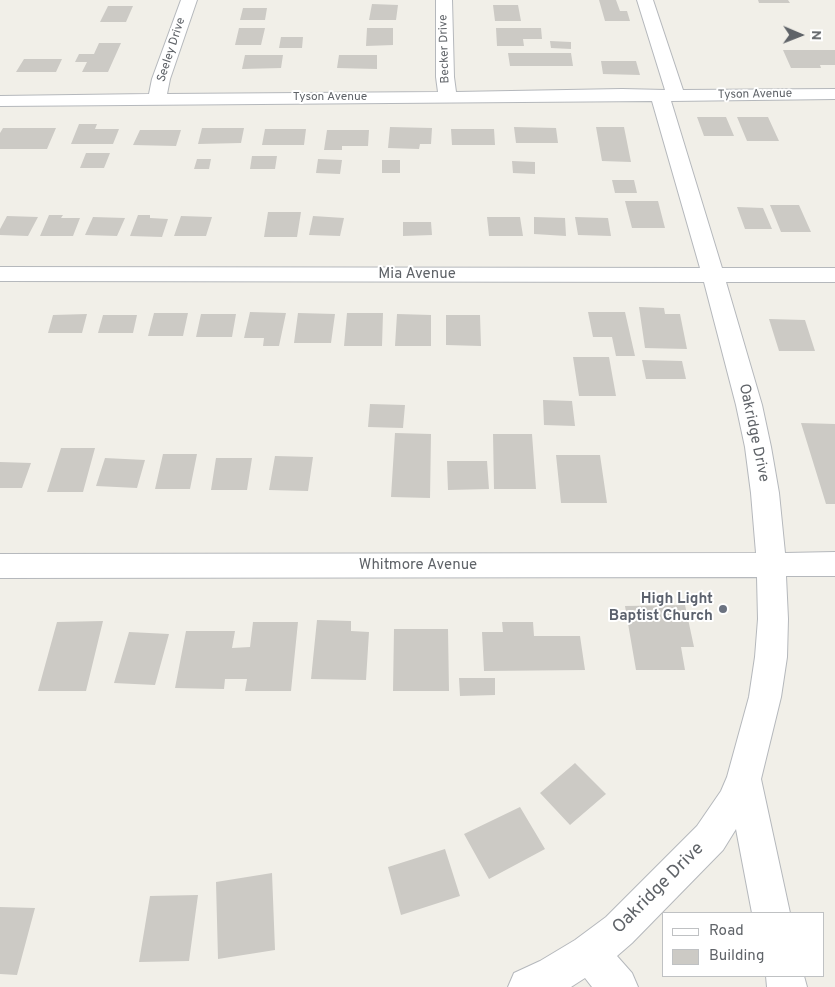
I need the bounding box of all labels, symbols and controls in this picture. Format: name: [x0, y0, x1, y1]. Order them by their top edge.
north arrow: [775, 10, 825, 60]
street label: Becker Drive: [437, 14, 453, 84]
street label: Seeley Drive: [155, 16, 189, 84]
text: N: [807, 30, 824, 40]
street label: Tyson Avenue: [718, 87, 792, 103]
street label: Tyson Avenue: [293, 91, 367, 105]
street label: Mia Avenue: [378, 266, 456, 284]
street label: Oakridge Drive: [734, 382, 772, 484]
street label: Whitmore Avenue: [359, 557, 477, 575]
place label: High Light Baptist Church: [609, 591, 713, 626]
marker: High Light Baptist Church: [717, 603, 729, 615]
street label: Oakridge Drive: [609, 839, 709, 939]
legend: [662, 912, 825, 977]
text: Road: [709, 922, 744, 941]
text: Building: [709, 947, 764, 966]

